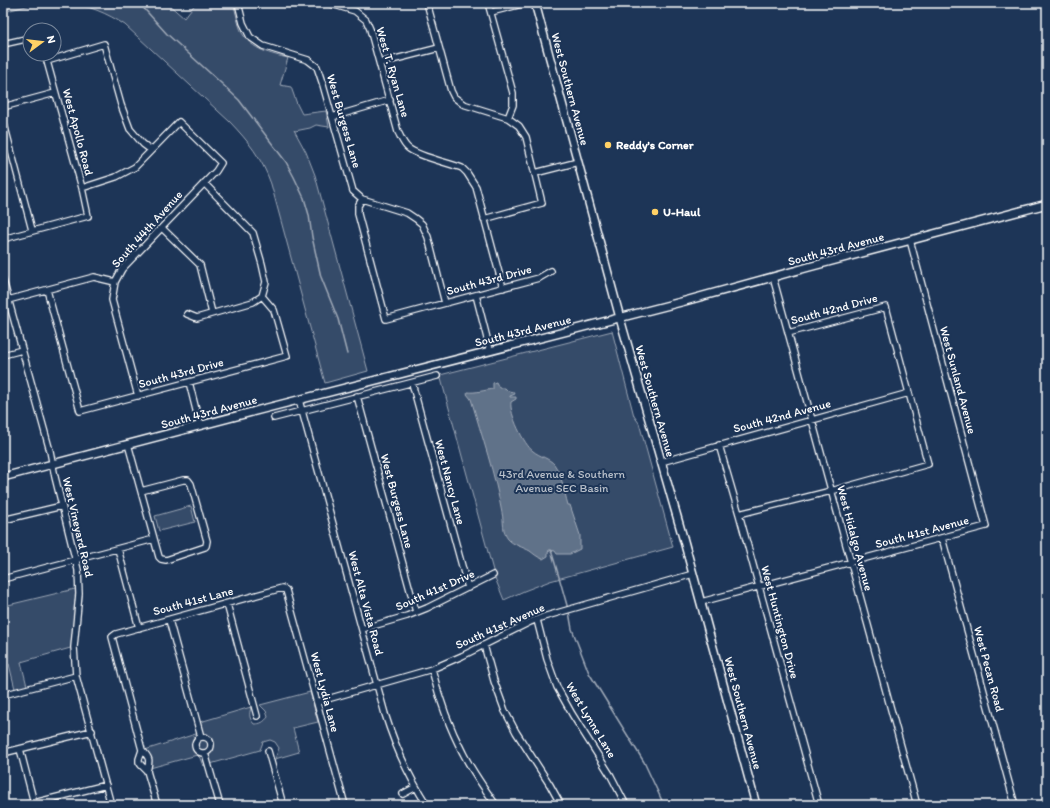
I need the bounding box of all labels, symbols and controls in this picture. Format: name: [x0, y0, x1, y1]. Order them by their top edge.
north arrow: [22, 22, 62, 62]
street label: West T. Ryan Lane: [373, 25, 413, 119]
street label: West Southern Avenue: [548, 31, 592, 147]
text: N: [44, 34, 58, 45]
street label: West Burgess Lane: [324, 72, 364, 170]
street label: West Apollo Road: [60, 87, 96, 178]
place label: Reddy's Corner: [616, 138, 694, 153]
marker: Reddy's Corner: [603, 140, 613, 150]
street label: South 44th Avenue: [109, 187, 185, 270]
place label: U-Haul: [663, 205, 701, 219]
marker: U-Haul: [650, 207, 660, 217]
street label: South 43rd Avenue: [787, 229, 886, 269]
street label: South 43rd Drive: [445, 262, 533, 298]
street label: South 42nd Drive: [789, 291, 879, 327]
street label: South 43rd Avenue: [473, 312, 573, 350]
street label: West Sunland Avenue: [937, 325, 979, 436]
street label: West Southern Avenue: [632, 343, 678, 459]
street label: South 43rd Drive: [137, 355, 225, 391]
street label: South 43rd Avenue: [160, 392, 259, 432]
street label: South 42nd Avenue: [732, 396, 833, 436]
street label: West Nancy Lane: [432, 438, 468, 526]
street label: West Burgess Lane: [378, 452, 416, 550]
park label: 43rd Avenue & Southern Avenue SEC Basin: [499, 467, 625, 495]
street label: West Vineyard Road: [60, 475, 96, 579]
street label: West Hidalgo Avenue: [834, 484, 876, 593]
street label: South 41st Avenue: [874, 513, 971, 551]
street label: West Alta Vista Road: [345, 549, 387, 657]
street label: West Huntington Drive: [758, 564, 802, 680]
street label: South 41st Drive: [393, 566, 477, 614]
street label: South 41st Lane: [151, 583, 235, 618]
street label: South 41st Avenue: [453, 600, 547, 652]
street label: West Pecan Road: [971, 625, 1007, 714]
street label: West Lydia Lane: [308, 650, 343, 734]
street label: West Southern Avenue: [721, 655, 765, 771]
street label: West Lynne Lane: [563, 680, 619, 761]

